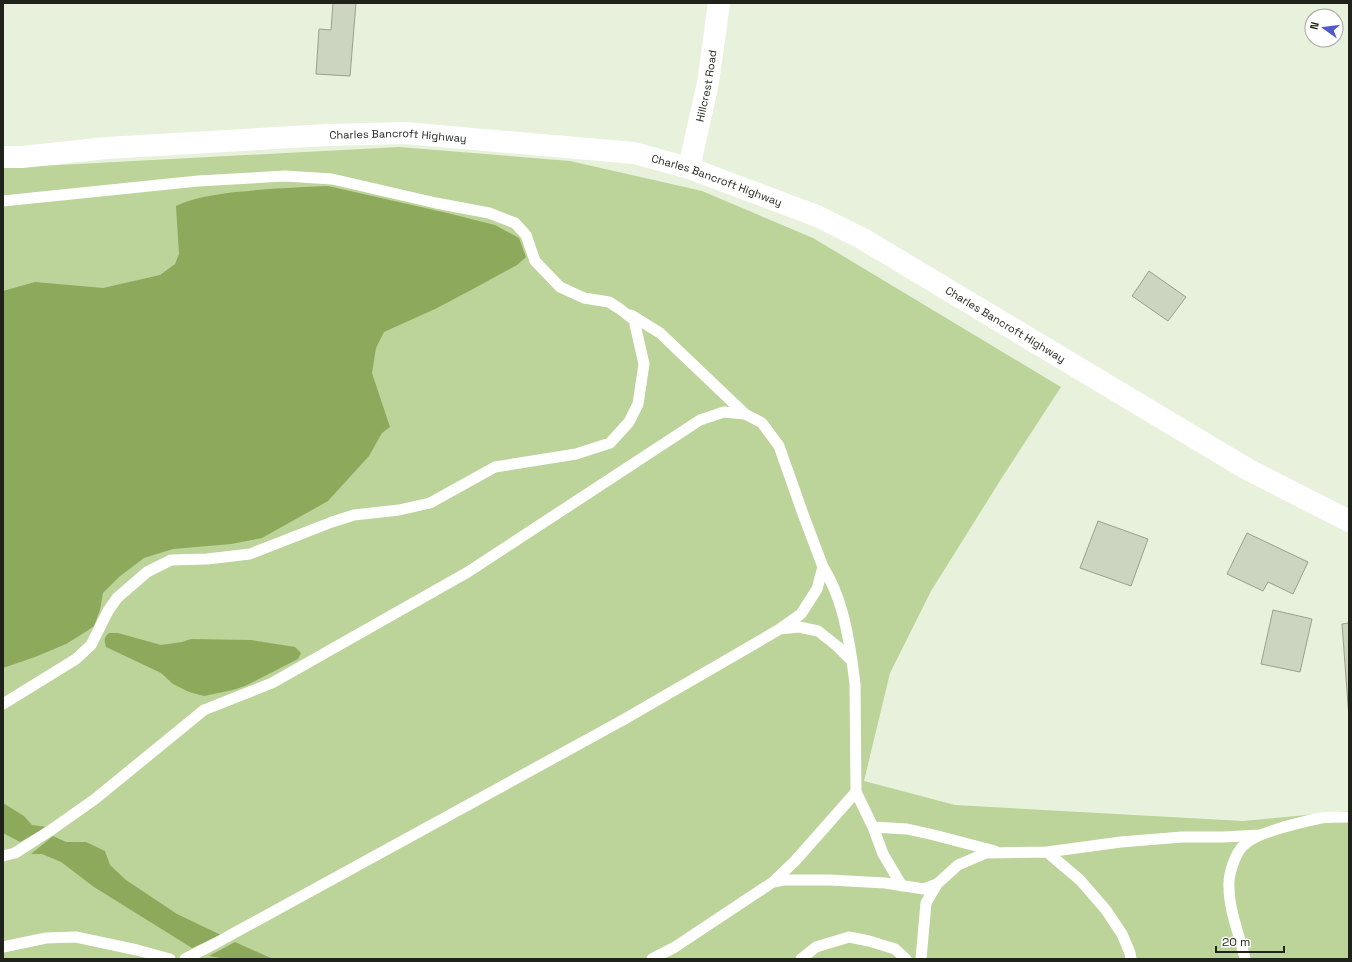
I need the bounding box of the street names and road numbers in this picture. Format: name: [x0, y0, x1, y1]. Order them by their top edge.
street label: Hillcrest Road: [693, 49, 719, 123]
street label: Charles Bancroft Highway: [329, 126, 467, 145]
street label: Charles Bancroft Highway: [650, 151, 784, 209]
street label: Charles Bancroft Highway: [943, 283, 1068, 366]

